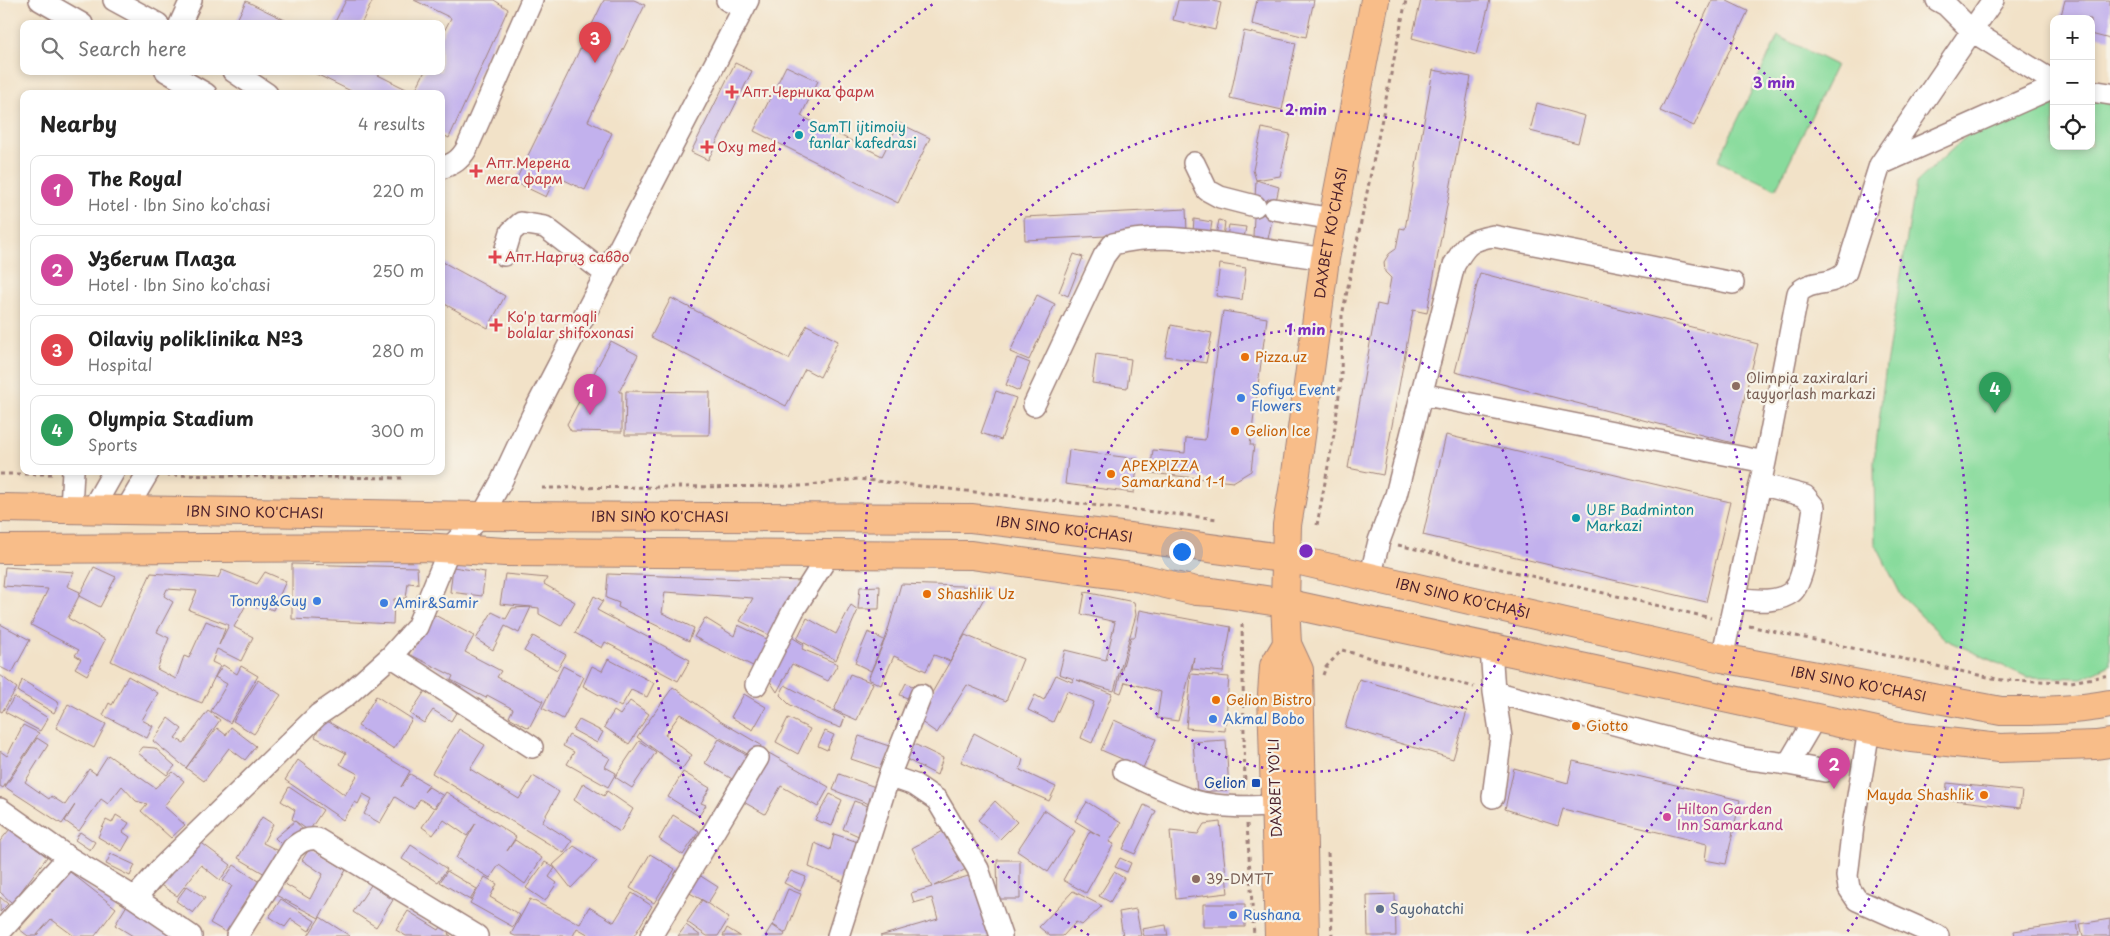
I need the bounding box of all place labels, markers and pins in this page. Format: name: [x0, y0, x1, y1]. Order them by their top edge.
pin: 3: [579, 22, 611, 63]
place label: Апт.Черника фарм: [742, 81, 875, 102]
marker: Апт.Черника фарм: [726, 86, 738, 98]
place label: SamTI ijtimoiy fanlar kafedrasi: [809, 116, 917, 153]
marker: SamTI ijtimoiy fanlar kafedrasi: [793, 129, 805, 141]
place label: Oxy med: [717, 136, 776, 157]
marker: Oxy med: [701, 141, 713, 153]
place label: Апт.Мерена мега фарм: [486, 152, 570, 189]
marker: Апт.Мерена мега фарм: [470, 165, 482, 177]
place label: Апт.Наргиз савдо: [505, 246, 629, 267]
marker: Апт.Наргиз савдо: [489, 251, 501, 263]
place label: Ko'p tarmoqli bolalar shifoxonasi: [507, 306, 634, 343]
marker: Ko'p tarmoqli bolalar shifoxonasi: [489, 318, 503, 332]
place label: Pizza.uz: [1255, 346, 1307, 367]
marker: Pizza.uz: [1239, 351, 1251, 363]
place label: Olimpia zaxiralari tayyorlash markazi: [1746, 367, 1876, 404]
pin: 4: [1979, 372, 2011, 413]
pin: 1: [574, 374, 606, 415]
place label: Sofiya Event Flowers: [1251, 379, 1336, 416]
marker: Olimpia zaxiralari tayyorlash markazi: [1730, 380, 1742, 392]
marker: Sofiya Event Flowers: [1235, 392, 1247, 404]
place label: Gelion Ice: [1245, 420, 1310, 441]
marker: Gelion Ice: [1229, 425, 1241, 437]
place label: APEXPIZZA Samarkand 1-1: [1121, 455, 1225, 492]
marker: APEXPIZZA Samarkand 1-1: [1105, 468, 1117, 480]
place label: UBF Badminton Markazi: [1586, 499, 1694, 536]
marker: UBF Badminton Markazi: [1570, 512, 1582, 524]
centre of rings: [1297, 542, 1315, 560]
place label: Shashlik Uz: [937, 583, 1015, 604]
marker: Shashlik Uz: [921, 588, 933, 600]
place label: Tonny&Guy: [229, 590, 307, 611]
place label: Amir&Samir: [394, 592, 479, 613]
marker: Tonny&Guy: [311, 595, 323, 607]
marker: Amir&Samir: [378, 597, 390, 609]
place label: Gelion Bistro: [1226, 689, 1312, 710]
marker: Gelion Bistro: [1210, 694, 1222, 706]
place label: Akmal Bobo: [1223, 708, 1305, 729]
marker: Akmal Bobo: [1207, 713, 1219, 725]
place label: Giotto: [1586, 715, 1628, 736]
marker: Giotto: [1570, 720, 1582, 732]
pin: 2: [1818, 748, 1850, 789]
place label: Gelion: [1204, 772, 1246, 793]
marker: Gelion: [1250, 777, 1262, 789]
place label: Mayda Shashlik: [1866, 784, 1974, 805]
marker: Mayda Shashlik: [1978, 789, 1990, 801]
place label: Hilton Garden Inn Samarkand: [1677, 798, 1784, 835]
marker: Hilton Garden Inn Samarkand: [1661, 811, 1673, 823]
place label: 39-DMTT: [1206, 868, 1274, 889]
marker: 39-DMTT: [1190, 873, 1202, 885]
place label: Sayohatchi: [1390, 898, 1464, 919]
marker: Sayohatchi: [1374, 903, 1386, 915]
place label: Rushana: [1243, 904, 1301, 925]
marker: Rushana: [1227, 909, 1239, 921]

